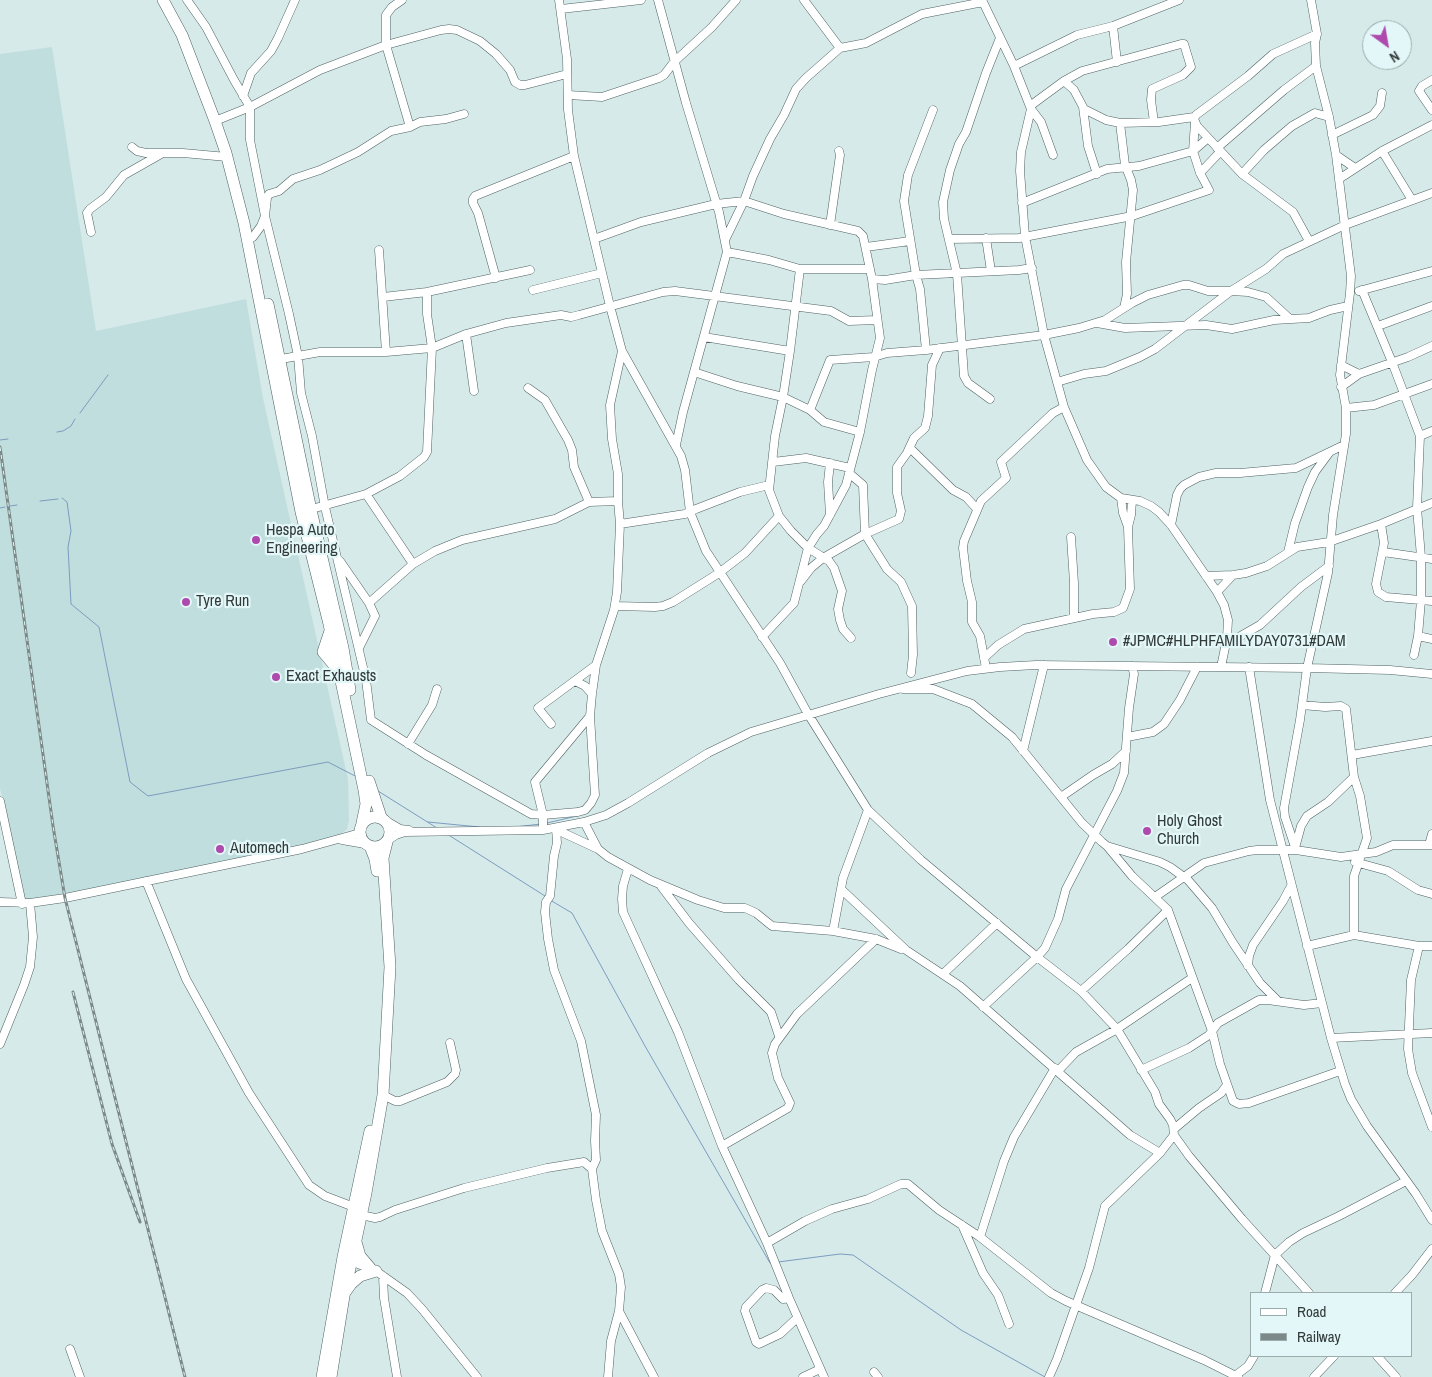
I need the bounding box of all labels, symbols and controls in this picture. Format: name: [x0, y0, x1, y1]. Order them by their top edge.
north arrow: [1362, 20, 1412, 70]
text: N: [1386, 47, 1403, 67]
place label: Hespa Auto Engineering: [266, 521, 337, 559]
marker: Hespa Auto Engineering: [250, 534, 262, 546]
place label: Tyre Run: [196, 592, 249, 612]
marker: Tyre Run: [180, 596, 192, 608]
place label: #JPMC#HLPHFAMILYDAY0731#DAM: [1123, 632, 1346, 652]
marker: #JPMC#HLPHFAMILYDAY0731#DAM: [1107, 636, 1119, 648]
place label: Exact Exhausts: [286, 667, 376, 687]
marker: Exact Exhausts: [270, 671, 282, 683]
place label: Holy Ghost Church: [1157, 812, 1222, 850]
marker: Holy Ghost Church: [1141, 825, 1153, 837]
place label: Automech: [230, 839, 289, 859]
marker: Automech: [214, 843, 226, 855]
legend: [1250, 1292, 1412, 1357]
text: Road: [1297, 1301, 1326, 1322]
text: Railway: [1297, 1326, 1341, 1347]

